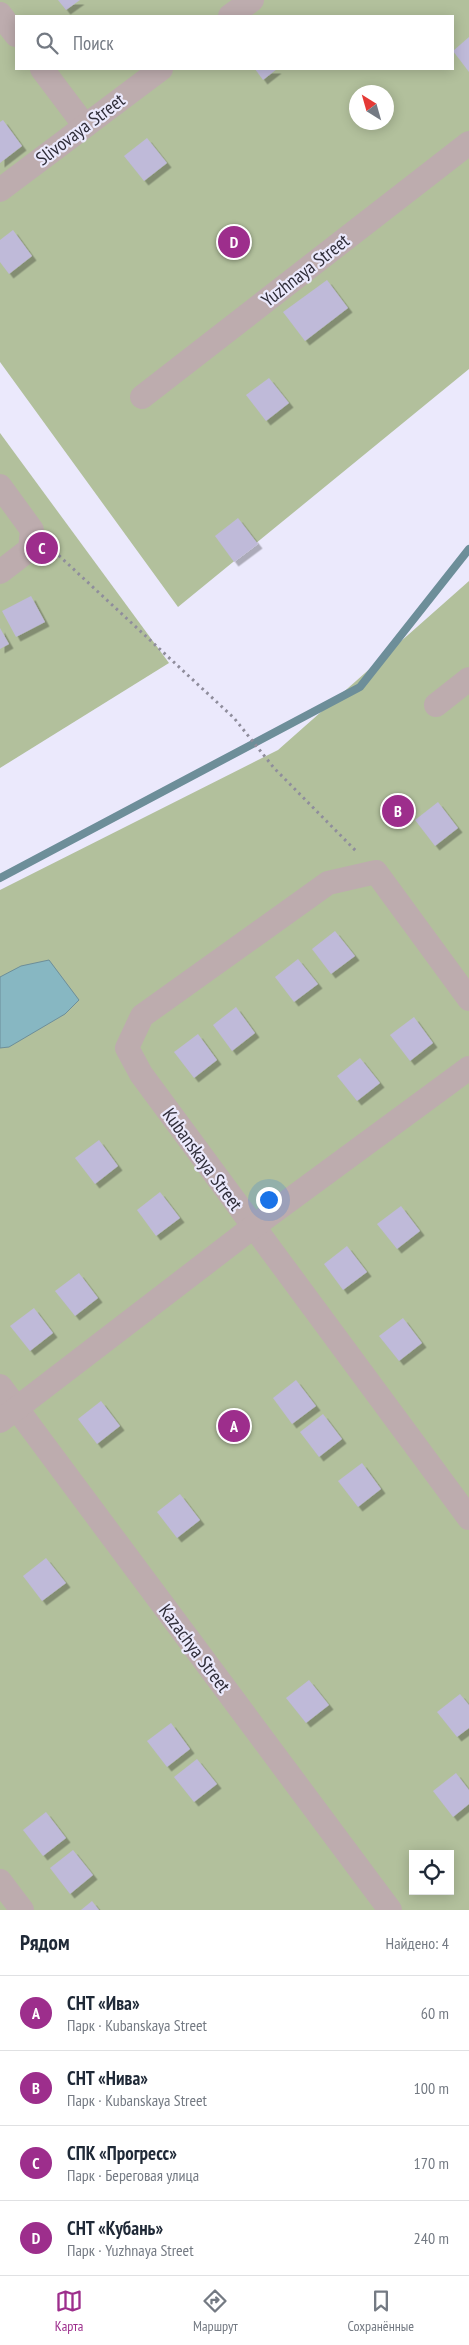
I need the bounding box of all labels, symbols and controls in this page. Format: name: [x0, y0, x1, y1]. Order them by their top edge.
search box: [15, 15, 454, 70]
icon: search: [33, 29, 61, 57]
text: Поиск: [73, 31, 114, 55]
north arrow: [349, 85, 394, 130]
street label: Slivovaya Street: [31, 87, 130, 170]
pin: D: [218, 223, 250, 261]
street label: Yuzhnaya Street: [256, 228, 354, 312]
pin: C: [26, 529, 58, 567]
pin: B: [382, 792, 414, 830]
street label: Kubanskaya Street: [158, 1103, 249, 1216]
your location: [256, 1187, 282, 1213]
pin: A: [218, 1407, 250, 1445]
street label: Kazachya Street: [154, 1599, 236, 1697]
map controls: [409, 1850, 454, 1895]
button: locate: [409, 1850, 454, 1895]
text: Рядом: [20, 1929, 70, 1956]
text: Найдено: 4: [386, 1933, 449, 1953]
text: СНТ «Ива»: [67, 1991, 140, 2015]
text: A: [32, 2003, 40, 2023]
text: 60 m: [421, 2003, 449, 2023]
text: Парк · Kubanskaya Street: [67, 2015, 207, 2035]
text: СНТ «Нива»: [67, 2066, 148, 2090]
text: B: [32, 2078, 40, 2098]
text: 100 m: [414, 2078, 449, 2098]
text: Парк · Kubanskaya Street: [67, 2090, 207, 2110]
text: СПК «Прогресс»: [67, 2141, 177, 2165]
text: C: [32, 2153, 40, 2173]
text: 170 m: [414, 2153, 449, 2173]
text: Парк · Береговая улица: [67, 2165, 199, 2185]
text: СНТ «Кубань»: [67, 2216, 163, 2240]
text: D: [32, 2228, 40, 2248]
text: 240 m: [414, 2228, 449, 2248]
text: Парк · Yuzhnaya Street: [67, 2240, 194, 2260]
tab: Карта: [55, 2287, 83, 2335]
tab: Маршрут: [193, 2287, 238, 2335]
tab: Сохранённые: [347, 2287, 414, 2335]

